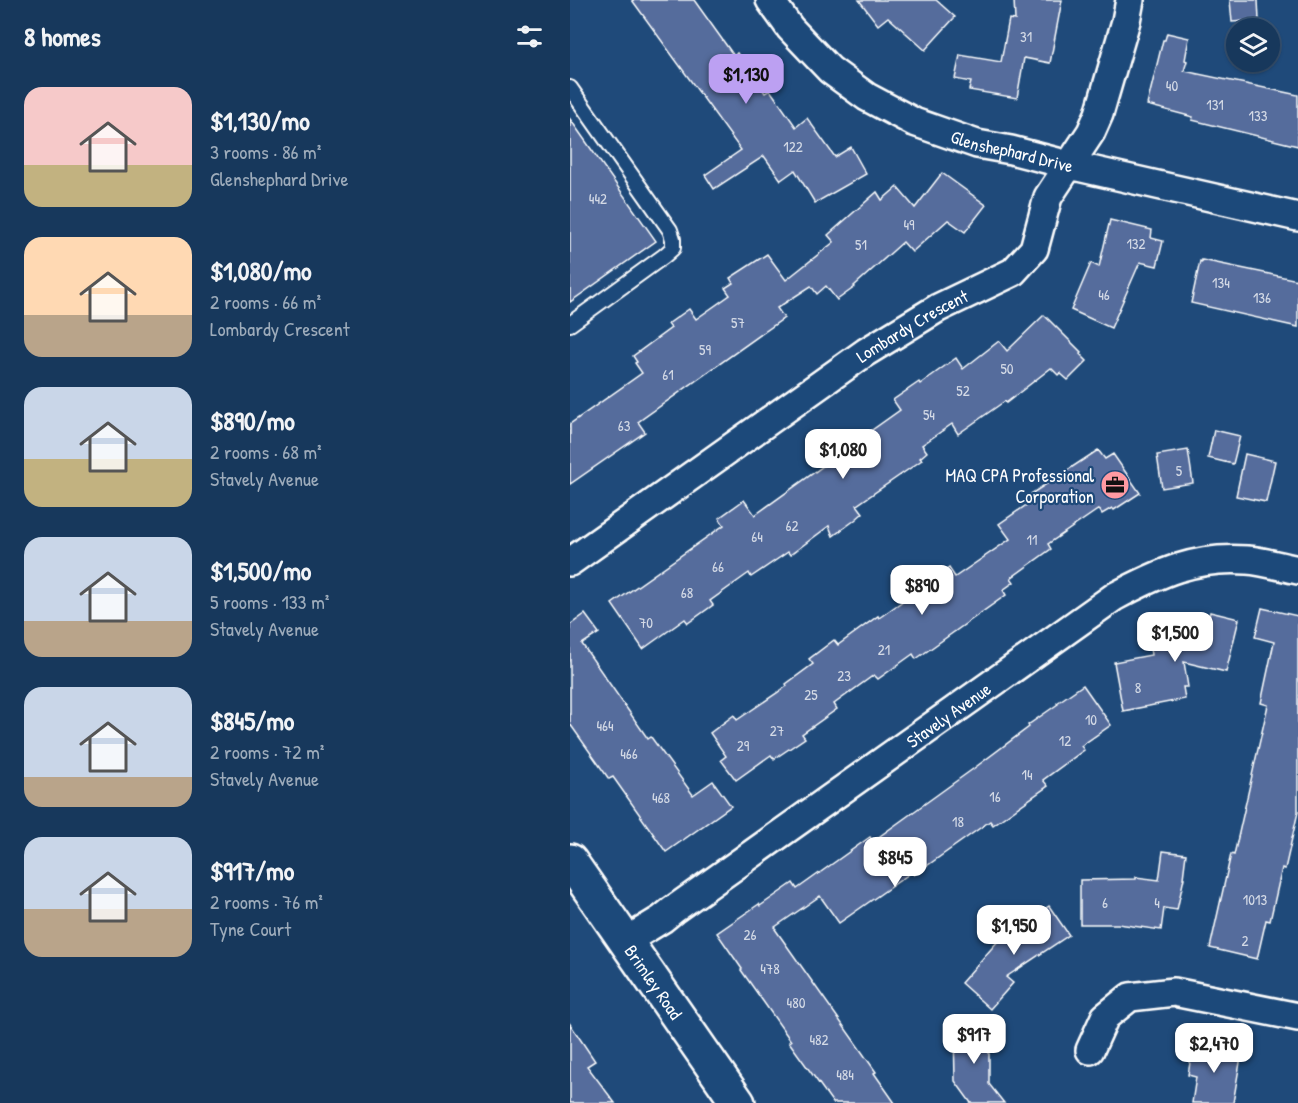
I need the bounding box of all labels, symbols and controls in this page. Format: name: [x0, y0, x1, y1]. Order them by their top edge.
map controls: [1226, 18, 1280, 72]
button: layers: [1226, 18, 1280, 72]
text: 8 homes: [24, 19, 101, 54]
icon: filters: [513, 20, 546, 53]
house number: 31: [1020, 26, 1032, 47]
pin: $1,130: [697, 54, 795, 105]
text: $1,130: [723, 60, 769, 87]
house number: 40: [1166, 75, 1178, 96]
house number: 131: [1206, 94, 1224, 115]
text: $1,130/mo: [210, 103, 310, 138]
house number: 133: [1249, 105, 1268, 126]
icon: home: [72, 111, 144, 183]
street label: Glenshephard Drive: [948, 123, 1075, 178]
house number: 122: [783, 136, 803, 157]
text: 3 rooms · 86 m²: [210, 138, 321, 165]
text: Glenshephard Drive: [210, 165, 349, 192]
house number: 442: [589, 188, 607, 209]
house number: 49: [903, 214, 915, 235]
house number: 132: [1126, 233, 1146, 254]
house number: 51: [855, 234, 867, 255]
text: $1,080/mo: [210, 253, 312, 288]
icon: home: [72, 261, 144, 333]
house number: 134: [1212, 272, 1230, 293]
street label: Lombardy Crescent: [851, 283, 973, 368]
house number: 46: [1098, 284, 1110, 305]
house number: 136: [1253, 287, 1271, 308]
text: 2 rooms · 66 m²: [210, 288, 321, 315]
house number: 57: [731, 312, 745, 333]
text: Lombardy Crescent: [210, 315, 350, 342]
house number: 59: [699, 339, 711, 360]
house number: 50: [1000, 358, 1014, 379]
house number: 61: [662, 364, 674, 385]
house number: 52: [956, 380, 970, 401]
text: $890/mo: [210, 403, 295, 438]
house number: 54: [923, 404, 935, 425]
icon: home: [72, 411, 144, 483]
house number: 63: [618, 415, 631, 436]
pin: $1,080: [794, 429, 892, 480]
text: $1,080: [819, 435, 867, 462]
text: 2 rooms · 68 m²: [210, 438, 322, 465]
house number: 5: [1176, 460, 1183, 481]
place label: MAQ CPA Professional Corporation: [946, 463, 1094, 509]
text: Stavely Avenue: [210, 465, 319, 492]
office icon: MAQ CPA Professional Corporation: [1099, 469, 1131, 501]
house number: 62: [785, 515, 799, 536]
house number: 64: [751, 526, 763, 547]
house number: 11: [1027, 529, 1037, 550]
text: $1,500/mo: [210, 553, 311, 588]
house number: 66: [712, 556, 724, 577]
icon: home: [72, 561, 144, 633]
pin: $890: [886, 565, 958, 616]
text: $890: [904, 571, 940, 598]
house number: 68: [681, 582, 693, 603]
text: 5 rooms · 133 m²: [210, 588, 329, 615]
house number: 70: [639, 612, 653, 633]
pin: $1,500: [1126, 612, 1224, 663]
text: Stavely Avenue: [210, 615, 319, 642]
text: $1,500: [1151, 618, 1199, 645]
house number: 21: [878, 639, 890, 660]
house number: 23: [837, 665, 851, 686]
street label: Stavely Avenue: [901, 676, 996, 753]
house number: 8: [1135, 677, 1141, 698]
house number: 25: [804, 684, 818, 705]
text: $845/mo: [210, 703, 294, 738]
house number: 10: [1085, 709, 1097, 730]
icon: home: [72, 711, 144, 783]
house number: 464: [596, 715, 614, 736]
house number: 27: [770, 720, 784, 741]
house number: 12: [1059, 730, 1071, 751]
house number: 29: [737, 735, 750, 756]
text: 2 rooms · 72 m²: [210, 738, 324, 765]
house number: 466: [620, 743, 638, 764]
house number: 14: [1021, 764, 1033, 785]
text: Stavely Avenue: [210, 765, 319, 792]
house number: 16: [989, 786, 1001, 807]
house number: 468: [652, 787, 670, 808]
house number: 18: [952, 811, 964, 832]
pin: $845: [859, 837, 931, 888]
text: $845: [878, 843, 912, 870]
text: $917/mo: [210, 853, 294, 888]
icon: home: [72, 861, 144, 933]
text: 2 rooms · 76 m²: [210, 888, 323, 915]
house number: 1013: [1243, 889, 1267, 910]
house number: 6: [1102, 892, 1108, 913]
house number: 4: [1154, 892, 1160, 913]
pin: $1,950: [965, 905, 1063, 956]
text: $1,950: [991, 911, 1037, 938]
text: Tyne Court: [210, 915, 291, 942]
house number: 26: [743, 924, 757, 945]
house number: 2: [1241, 930, 1249, 951]
street label: Brimley Road: [619, 939, 689, 1024]
house number: 478: [760, 958, 780, 979]
house number: 480: [787, 992, 806, 1013]
pin: $917: [938, 1014, 1010, 1065]
text: $917: [957, 1020, 991, 1047]
pin: $2,470: [1165, 1023, 1263, 1074]
house number: 482: [809, 1029, 829, 1050]
text: $2,470: [1189, 1029, 1239, 1056]
house number: 484: [836, 1064, 854, 1085]

